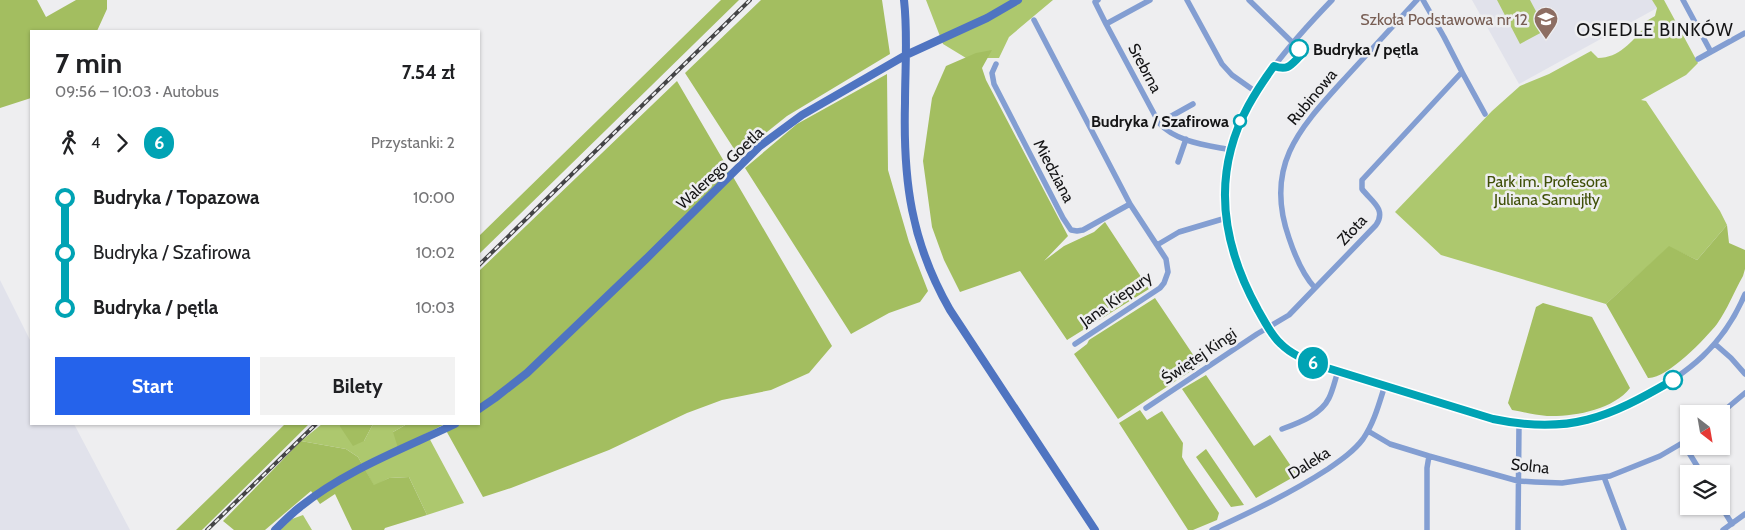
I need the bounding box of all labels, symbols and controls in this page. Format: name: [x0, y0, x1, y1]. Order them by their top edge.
school or university icon: Szkoła Podstawowa nr 12: [1533, 6, 1559, 40]
place label: Szkoła Podstawowa nr 12: [1360, 10, 1528, 29]
district label: OSIEDLE BINKÓW: [1576, 19, 1734, 41]
marker: Budryka / pętla: [1289, 39, 1309, 59]
street label: Srebrna: [1124, 40, 1166, 96]
place label: Budryka / pętla: [1313, 40, 1418, 59]
text: 7 min: [55, 46, 122, 80]
text: 7.54 zł: [402, 61, 455, 84]
street label: Rubinowa: [1283, 65, 1341, 129]
text: 09:56 – 10:03 · Autobus: [55, 82, 219, 101]
place label: Budryka / Szafirowa: [1091, 112, 1229, 131]
marker: Budryka / Szafirowa: [1233, 114, 1247, 128]
street label: Walerego Goetla: [673, 123, 768, 213]
icon: walk: [55, 129, 83, 157]
icon: forward: [108, 129, 136, 157]
text: 6: [154, 132, 164, 154]
text: 4: [91, 133, 100, 152]
text: Przystanki: 2: [371, 133, 455, 152]
street label: Miedziana: [1030, 136, 1079, 206]
park label: Park im. Profesora Juliana Samujłły: [1487, 172, 1608, 209]
text: Budryka / Topazowa: [93, 186, 260, 209]
text: 10:00: [413, 188, 455, 207]
street label: Złota: [1333, 211, 1371, 249]
text: Budryka / Szafirowa: [93, 241, 251, 264]
text: 10:02: [416, 243, 455, 262]
street label: Jana Kiepury: [1076, 267, 1156, 331]
text: Budryka / pętla: [93, 296, 218, 319]
text: 10:03: [415, 298, 455, 317]
street label: Świętej Kingi: [1158, 324, 1240, 388]
line badge: 6: [1297, 347, 1329, 379]
text: 6: [1308, 352, 1318, 374]
button: Start: [55, 357, 250, 415]
button: Bilety: [260, 357, 455, 415]
unlabelled marker: [1663, 370, 1683, 390]
north arrow: [1680, 405, 1730, 455]
map controls: [1680, 405, 1730, 515]
street label: Daleka: [1285, 443, 1334, 483]
street label: Solna: [1510, 455, 1550, 477]
button: layers: [1680, 465, 1730, 515]

